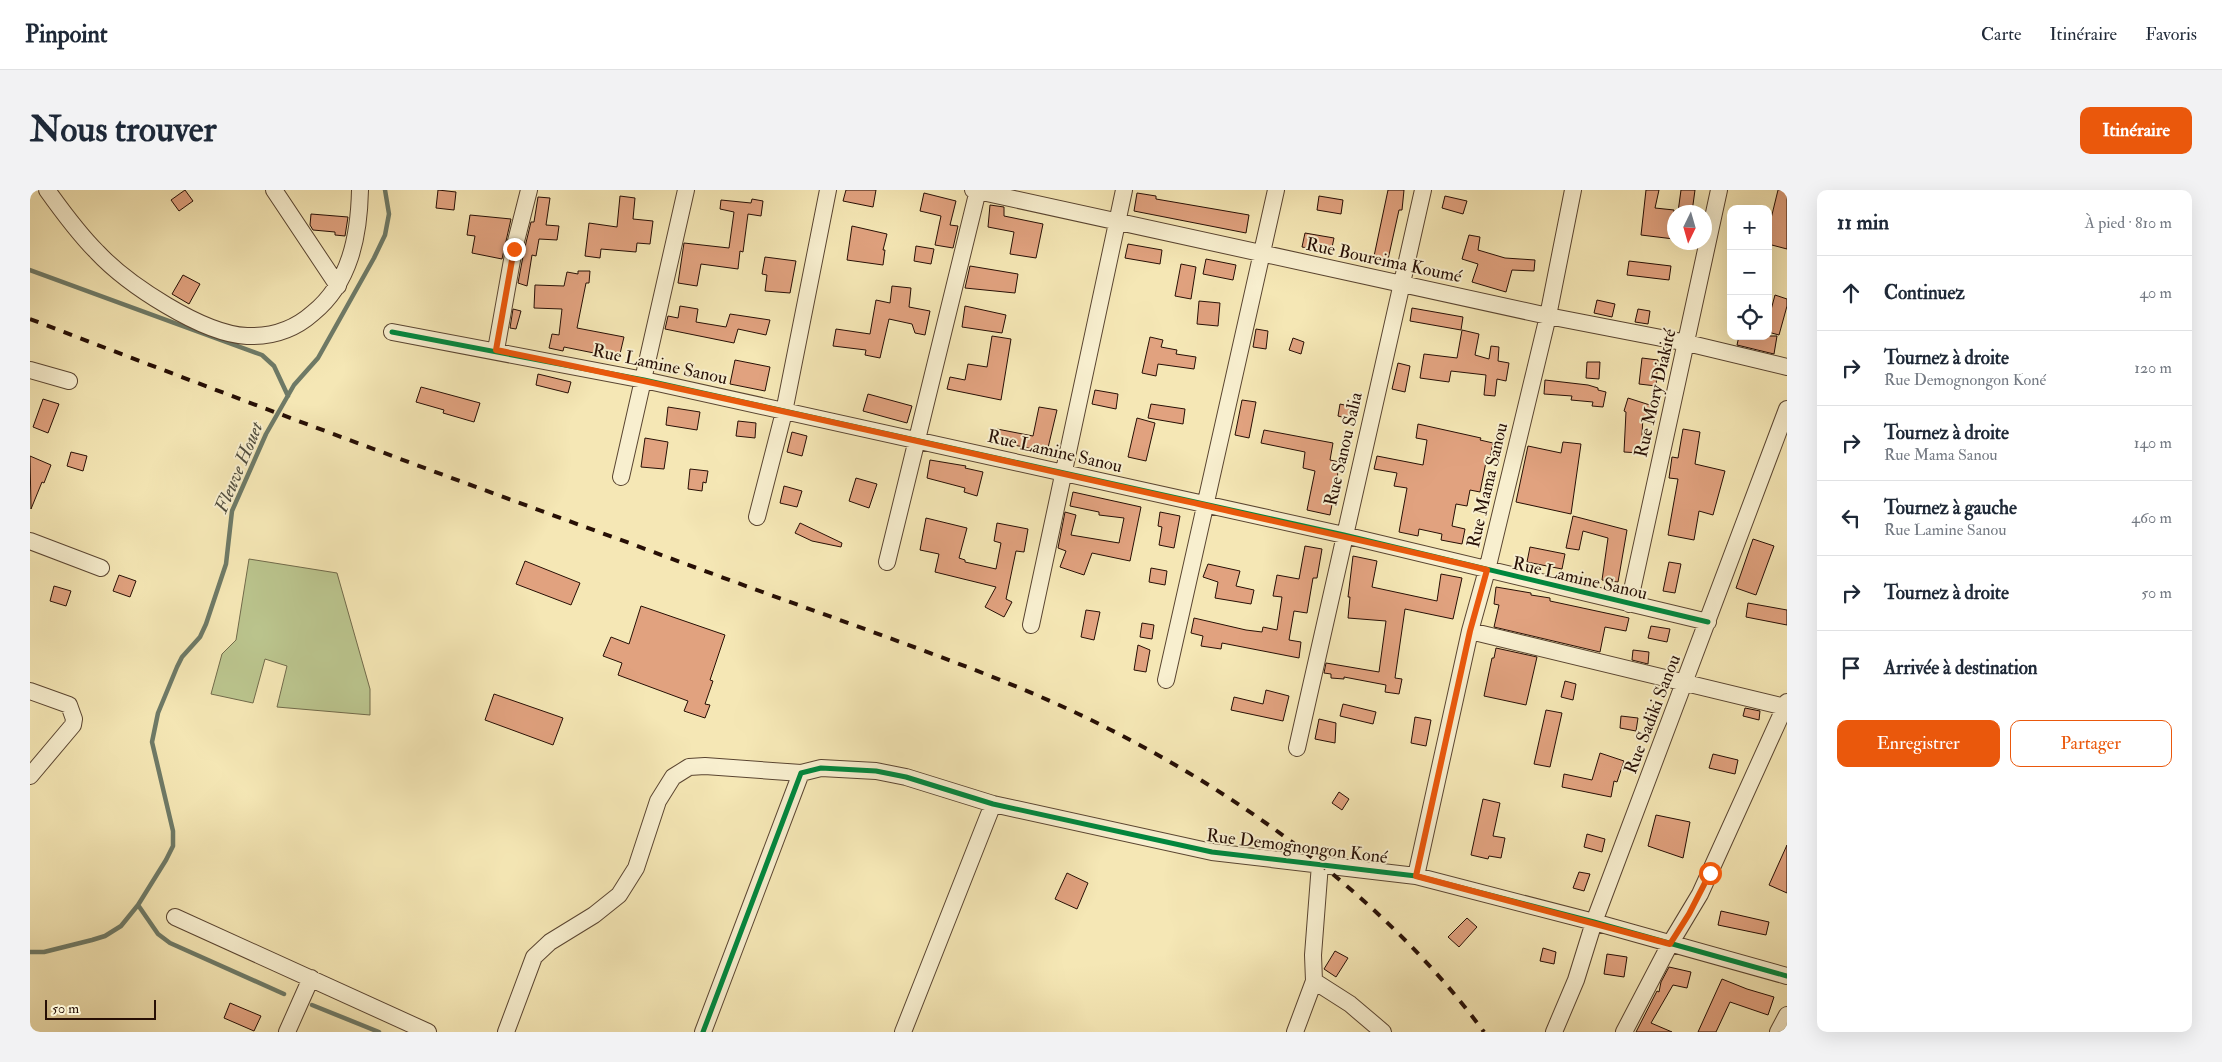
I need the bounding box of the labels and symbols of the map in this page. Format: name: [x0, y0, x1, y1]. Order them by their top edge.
north arrow: [1667, 205, 1712, 250]
street label: Rue Boureima Koumé: [1304, 233, 1464, 288]
route end: [503, 238, 526, 261]
street label: Rue Mory Diakité: [1630, 326, 1682, 460]
street label: Rue Lamine Sanou: [590, 339, 730, 390]
street label: Rue Sanou Salia: [1319, 389, 1368, 508]
water label: Fleuve Houet: [209, 417, 269, 517]
street label: Rue Mama Sanou: [1462, 420, 1513, 550]
street label: Rue Lamine Sanou: [985, 425, 1125, 478]
street label: Rue Lamine Sanou: [1510, 552, 1650, 605]
street label: Rue Sadiki Sanou: [1619, 651, 1686, 777]
street label: Rue Demognongon Koné: [1205, 824, 1389, 869]
route start: [1699, 862, 1722, 885]
scale bar: [45, 997, 156, 1020]

